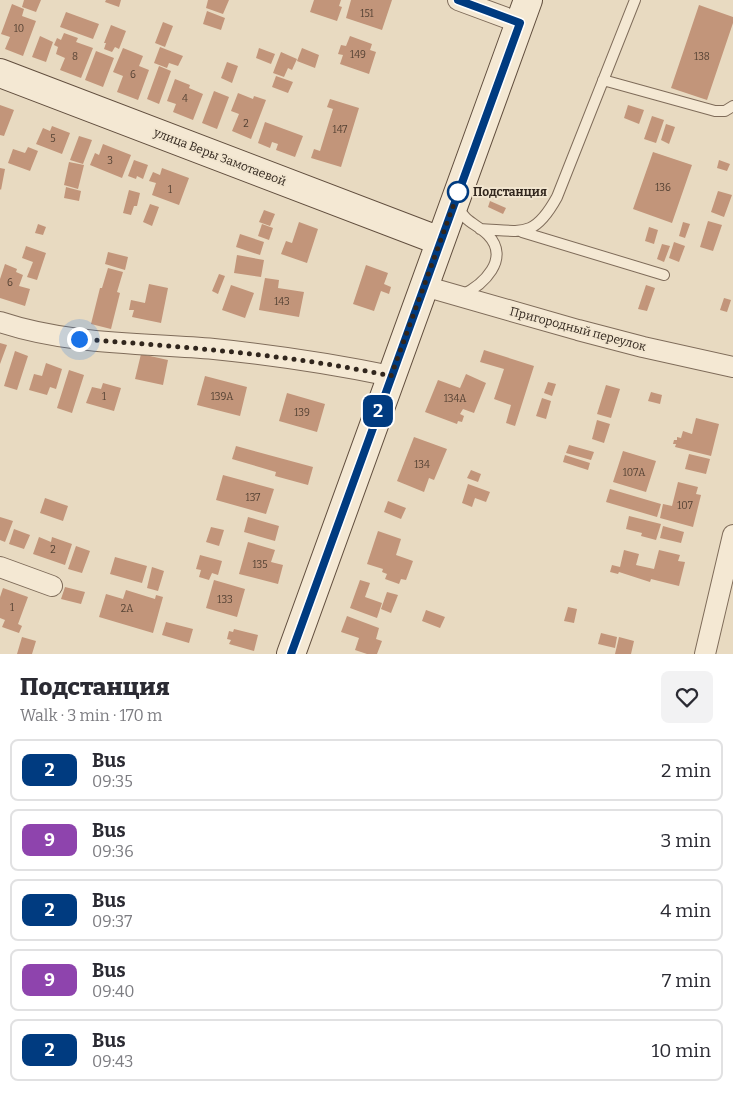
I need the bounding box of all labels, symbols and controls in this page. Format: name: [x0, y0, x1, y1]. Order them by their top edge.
house number: 151: [360, 8, 374, 20]
house number: 10: [14, 23, 24, 35]
house number: 149: [350, 49, 366, 61]
house number: 8: [72, 51, 78, 63]
house number: 138: [694, 51, 710, 63]
house number: 6: [130, 69, 136, 81]
house number: 4: [182, 93, 188, 105]
house number: 2: [243, 118, 249, 130]
house number: 147: [333, 124, 347, 136]
street label: улица Веры Замотаевой: [151, 125, 288, 189]
house number: 5: [50, 133, 56, 145]
house number: 3: [107, 155, 113, 167]
marker: Подстанция: [447, 181, 469, 203]
house number: 136: [655, 182, 671, 194]
house number: 1: [168, 184, 172, 196]
place label: Подстанция: [473, 185, 547, 199]
house number: 6: [7, 277, 13, 289]
house number: 143: [274, 296, 290, 308]
street label: Пригородный переулок: [508, 304, 648, 354]
your location: [67, 327, 92, 352]
house number: 1: [102, 391, 106, 403]
house number: 139А: [211, 391, 234, 403]
house number: 134А: [444, 393, 467, 405]
line badge: 2: [362, 395, 394, 427]
text: 2: [373, 400, 383, 422]
house number: 139: [294, 407, 310, 419]
house number: 134: [414, 459, 430, 471]
house number: 107А: [623, 467, 646, 479]
house number: 137: [246, 492, 260, 504]
house number: 107: [677, 500, 693, 512]
house number: 2: [50, 544, 56, 556]
house number: 135: [252, 559, 268, 571]
house number: 133: [217, 594, 233, 606]
house number: 1: [10, 602, 14, 614]
house number: 2А: [121, 603, 134, 615]
button: heart: [661, 671, 713, 723]
text: Подстанция: [20, 673, 170, 701]
text: Walk · 3 min · 170 m: [20, 706, 162, 725]
text: Bus: [92, 749, 126, 772]
text: 2: [44, 759, 55, 781]
text: 2 min: [661, 759, 711, 782]
text: 09:35: [92, 772, 133, 791]
text: Bus: [92, 819, 126, 842]
text: 9: [44, 829, 55, 851]
text: 3 min: [661, 829, 711, 852]
text: 09:36: [92, 842, 134, 861]
text: Bus: [92, 889, 126, 912]
text: 2: [44, 899, 55, 921]
text: 4 min: [660, 899, 711, 922]
text: 09:37: [92, 912, 132, 931]
text: Bus: [92, 959, 126, 982]
text: 9: [44, 969, 55, 991]
text: 7 min: [662, 969, 711, 992]
text: 09:40: [92, 982, 135, 1001]
text: Bus: [92, 1029, 126, 1052]
text: 2: [44, 1039, 55, 1061]
text: 10 min: [651, 1039, 711, 1062]
text: 09:43: [92, 1052, 133, 1071]

